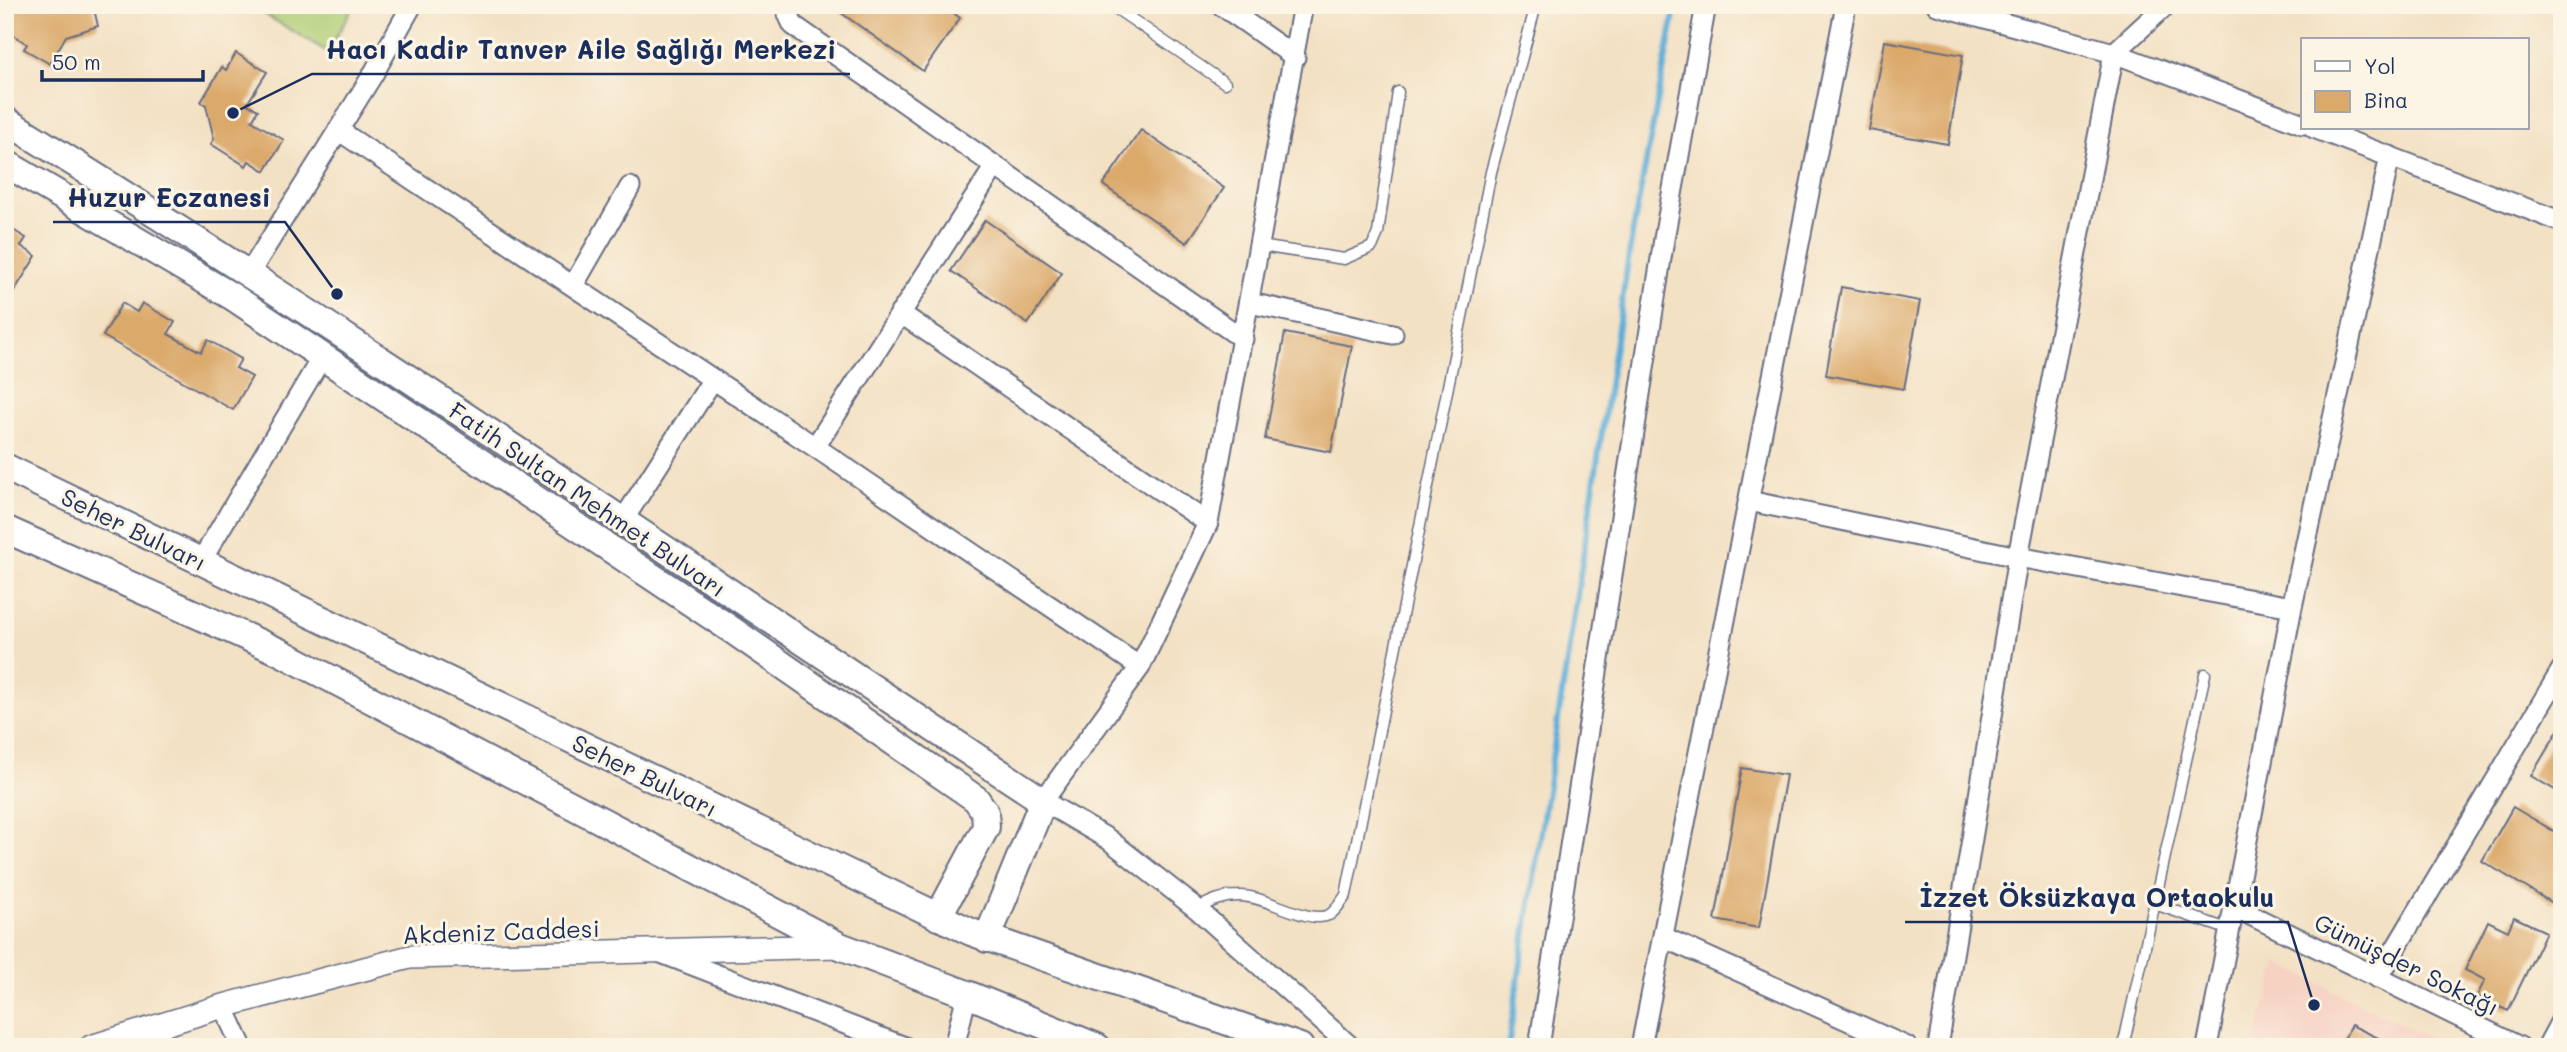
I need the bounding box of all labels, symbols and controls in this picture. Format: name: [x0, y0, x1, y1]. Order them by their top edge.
callout: Hacı Kadir Tanver Aile Sağlığı Merkezi: [312, 27, 850, 74]
text: Hacı Kadir Tanver Aile Sağlığı Merkezi: [326, 32, 836, 66]
scale bar: [42, 38, 203, 82]
legend: [2301, 38, 2528, 130]
text: 50 m: [52, 48, 101, 75]
text: Yol: [2364, 52, 2395, 79]
text: Bina: [2364, 86, 2408, 113]
callout: Huzur Eczanesi: [53, 175, 285, 222]
text: Huzur Eczanesi: [67, 180, 271, 214]
street label: Fatih Sultan Mehmet Bulvarı: [444, 395, 732, 603]
street label: Seher Bulvarı: [56, 480, 212, 578]
street label: Seher Bulvarı: [567, 726, 723, 824]
callout: İzzet Öksüzkaya Ortaokulu: [1905, 875, 2288, 922]
text: İzzet Öksüzkaya Ortaokulu: [1919, 880, 2275, 914]
street label: Gümüşder Sokağı: [2310, 906, 2504, 1022]
street label: Akdeniz Caddesi: [402, 912, 600, 950]

